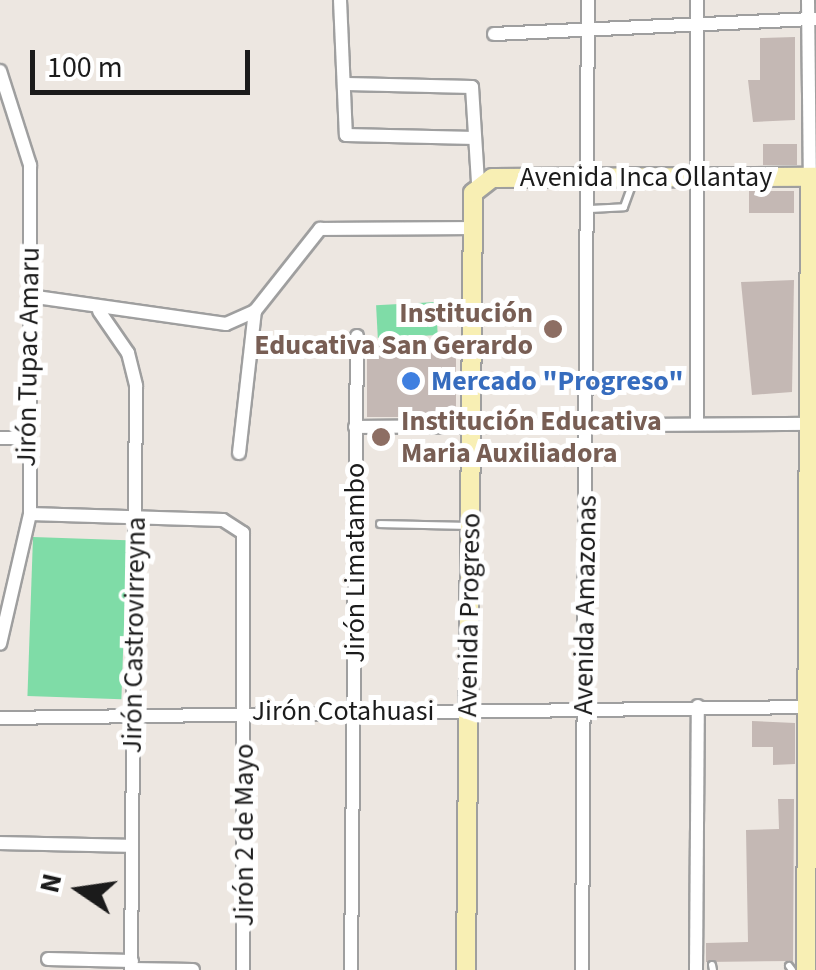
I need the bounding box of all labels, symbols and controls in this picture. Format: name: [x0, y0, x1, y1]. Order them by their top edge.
scale bar: [35, 30, 255, 92]
text: 100 m: [47, 46, 123, 89]
street label: Avenida Inca Ollantay: [520, 160, 772, 194]
street label: Jirón Tupac Amaru: [9, 247, 47, 467]
place label: Institución Educativa San Gerardo: [254, 296, 533, 362]
marker: Institución Educativa San Gerardo: [542, 318, 564, 340]
place label: Mercado "Progreso": [431, 364, 683, 398]
marker: Mercado "Progreso": [400, 370, 422, 392]
place label: Institución Educativa Maria Auxiliadora: [401, 404, 662, 470]
marker: Institución Educativa Maria Auxiliadora: [370, 426, 392, 448]
street label: Jirón Limatambo: [338, 463, 372, 663]
street label: Avenida Amazonas: [566, 495, 604, 715]
street label: Avenida Progreso: [450, 513, 488, 717]
street label: Jirón Castrovirreyna: [115, 516, 153, 754]
street label: Jirón Cotahuasi: [252, 694, 434, 728]
street label: Jirón 2 de Mayo: [227, 744, 261, 926]
north arrow: [30, 840, 130, 940]
text: N: [29, 870, 72, 897]

